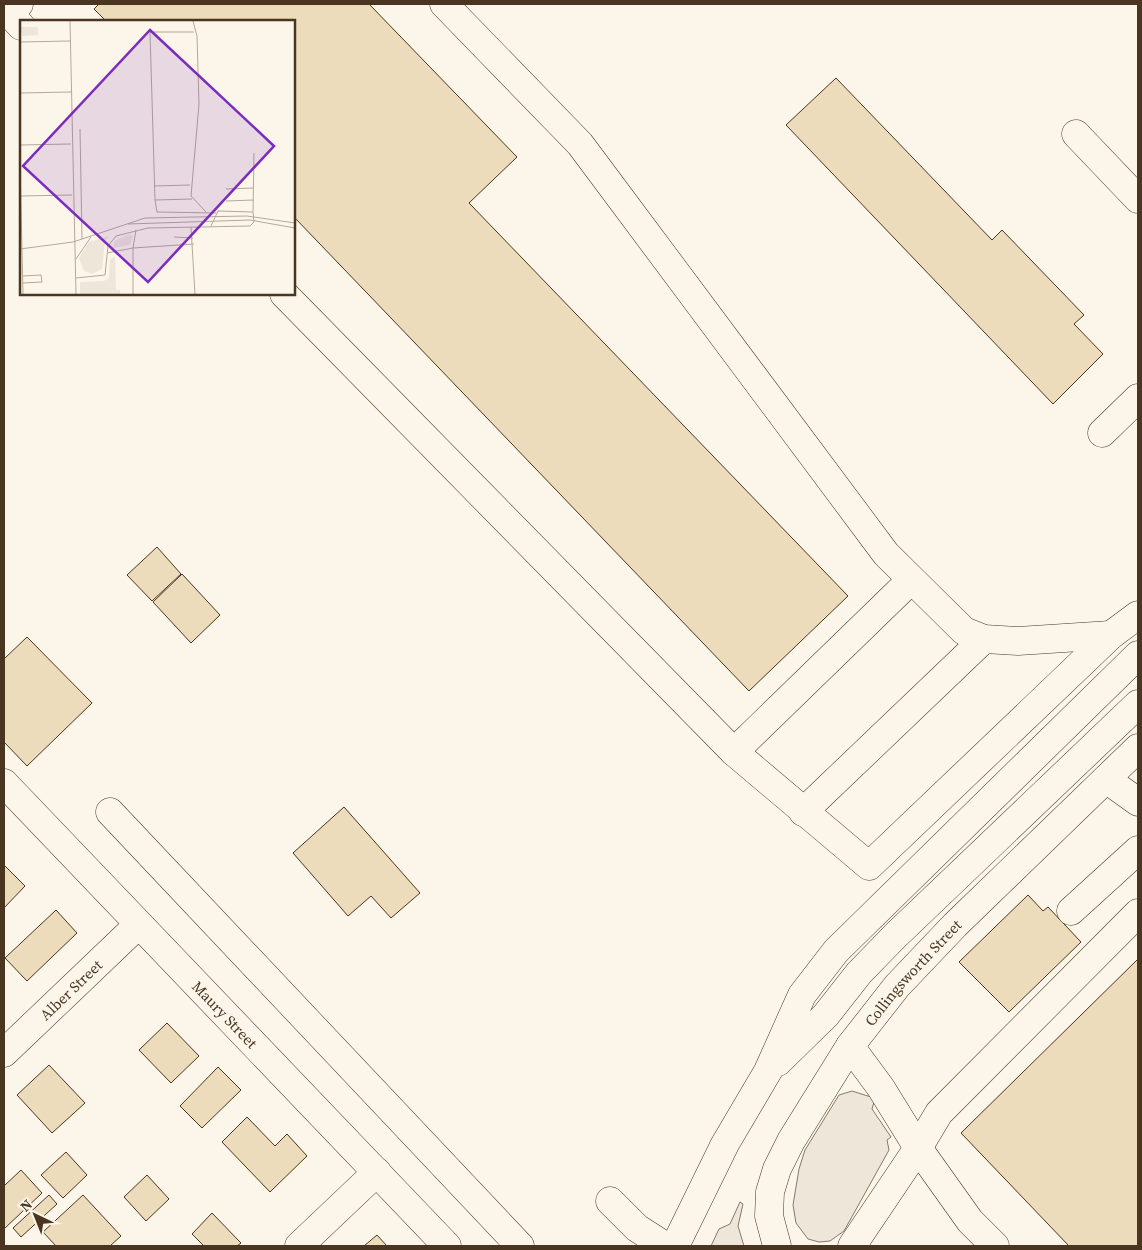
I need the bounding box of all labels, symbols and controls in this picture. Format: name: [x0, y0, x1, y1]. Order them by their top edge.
inset map: [20, 20, 295, 295]
street label: Collingsworth Street: [859, 914, 966, 1030]
street label: Alber Street: [35, 954, 107, 1024]
street label: Maury Street: [188, 976, 263, 1053]
north arrow: [10, 1190, 60, 1240]
text: N: [16, 1195, 37, 1216]

